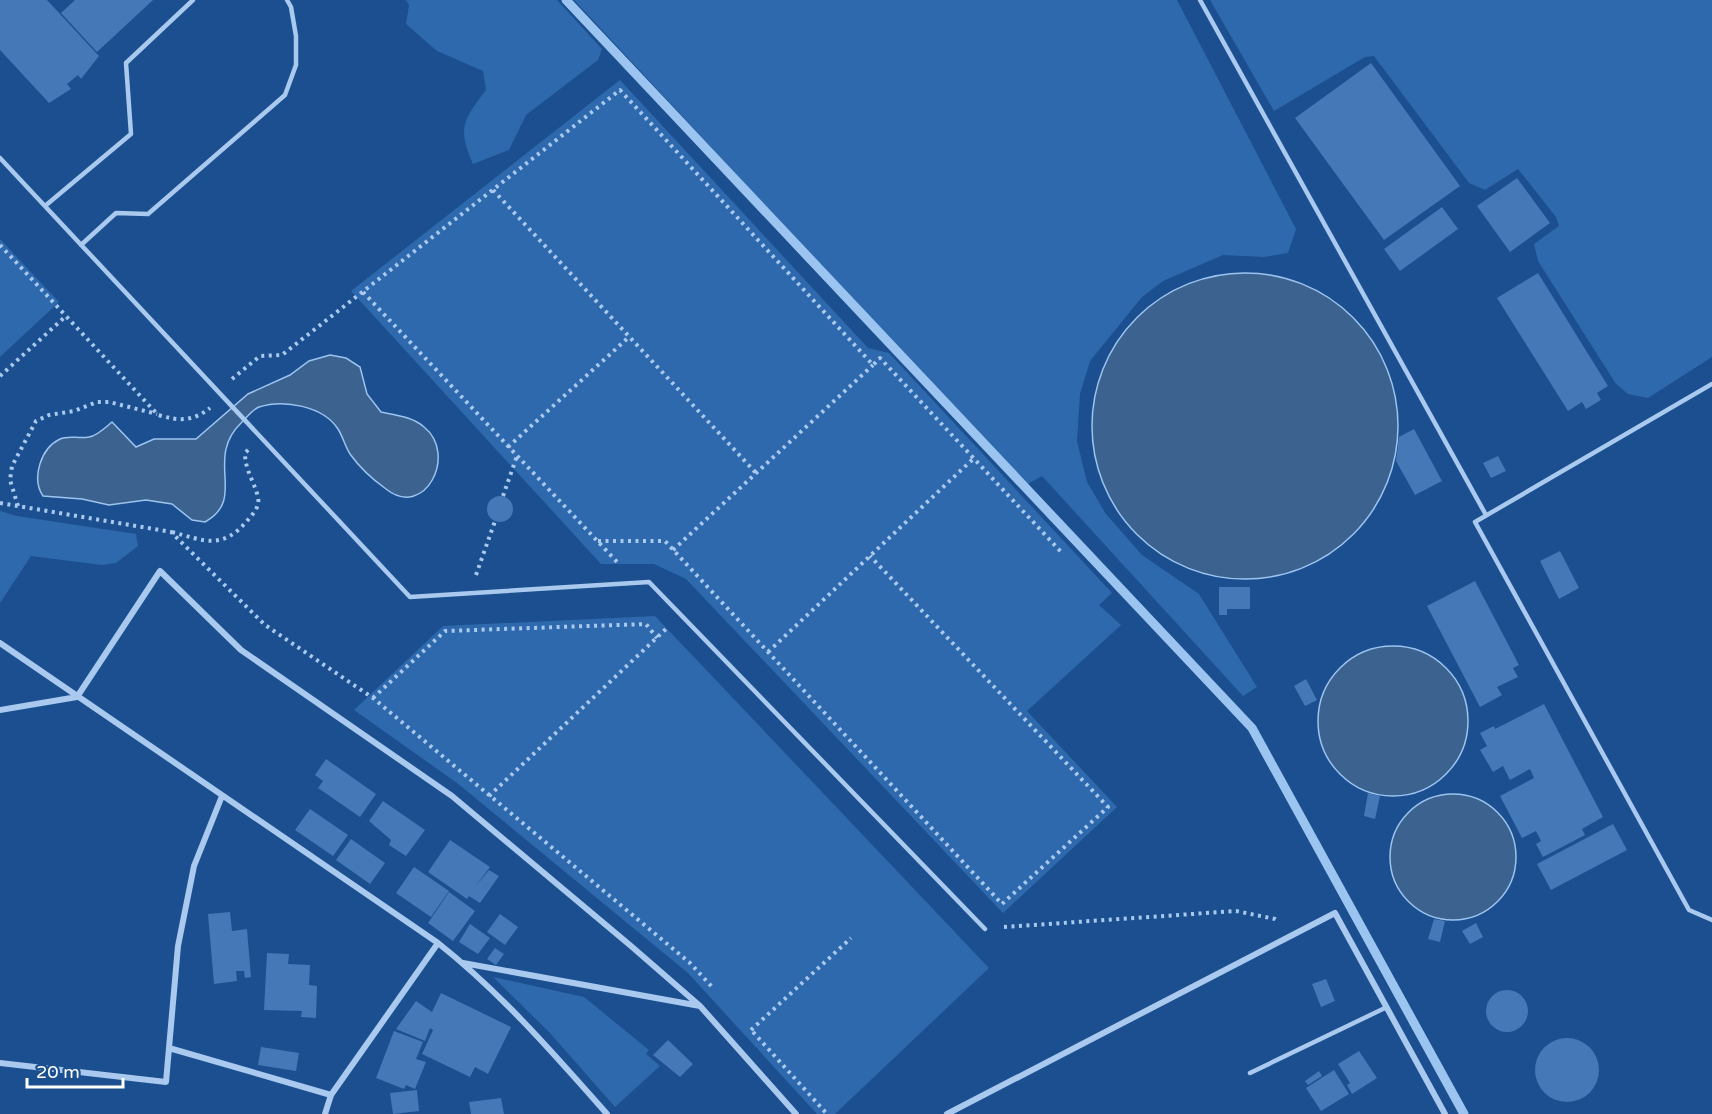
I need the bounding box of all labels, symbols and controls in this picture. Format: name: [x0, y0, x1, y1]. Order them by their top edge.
scale bar: [27, 1051, 123, 1089]
text: 20 m: [36, 1061, 80, 1083]

